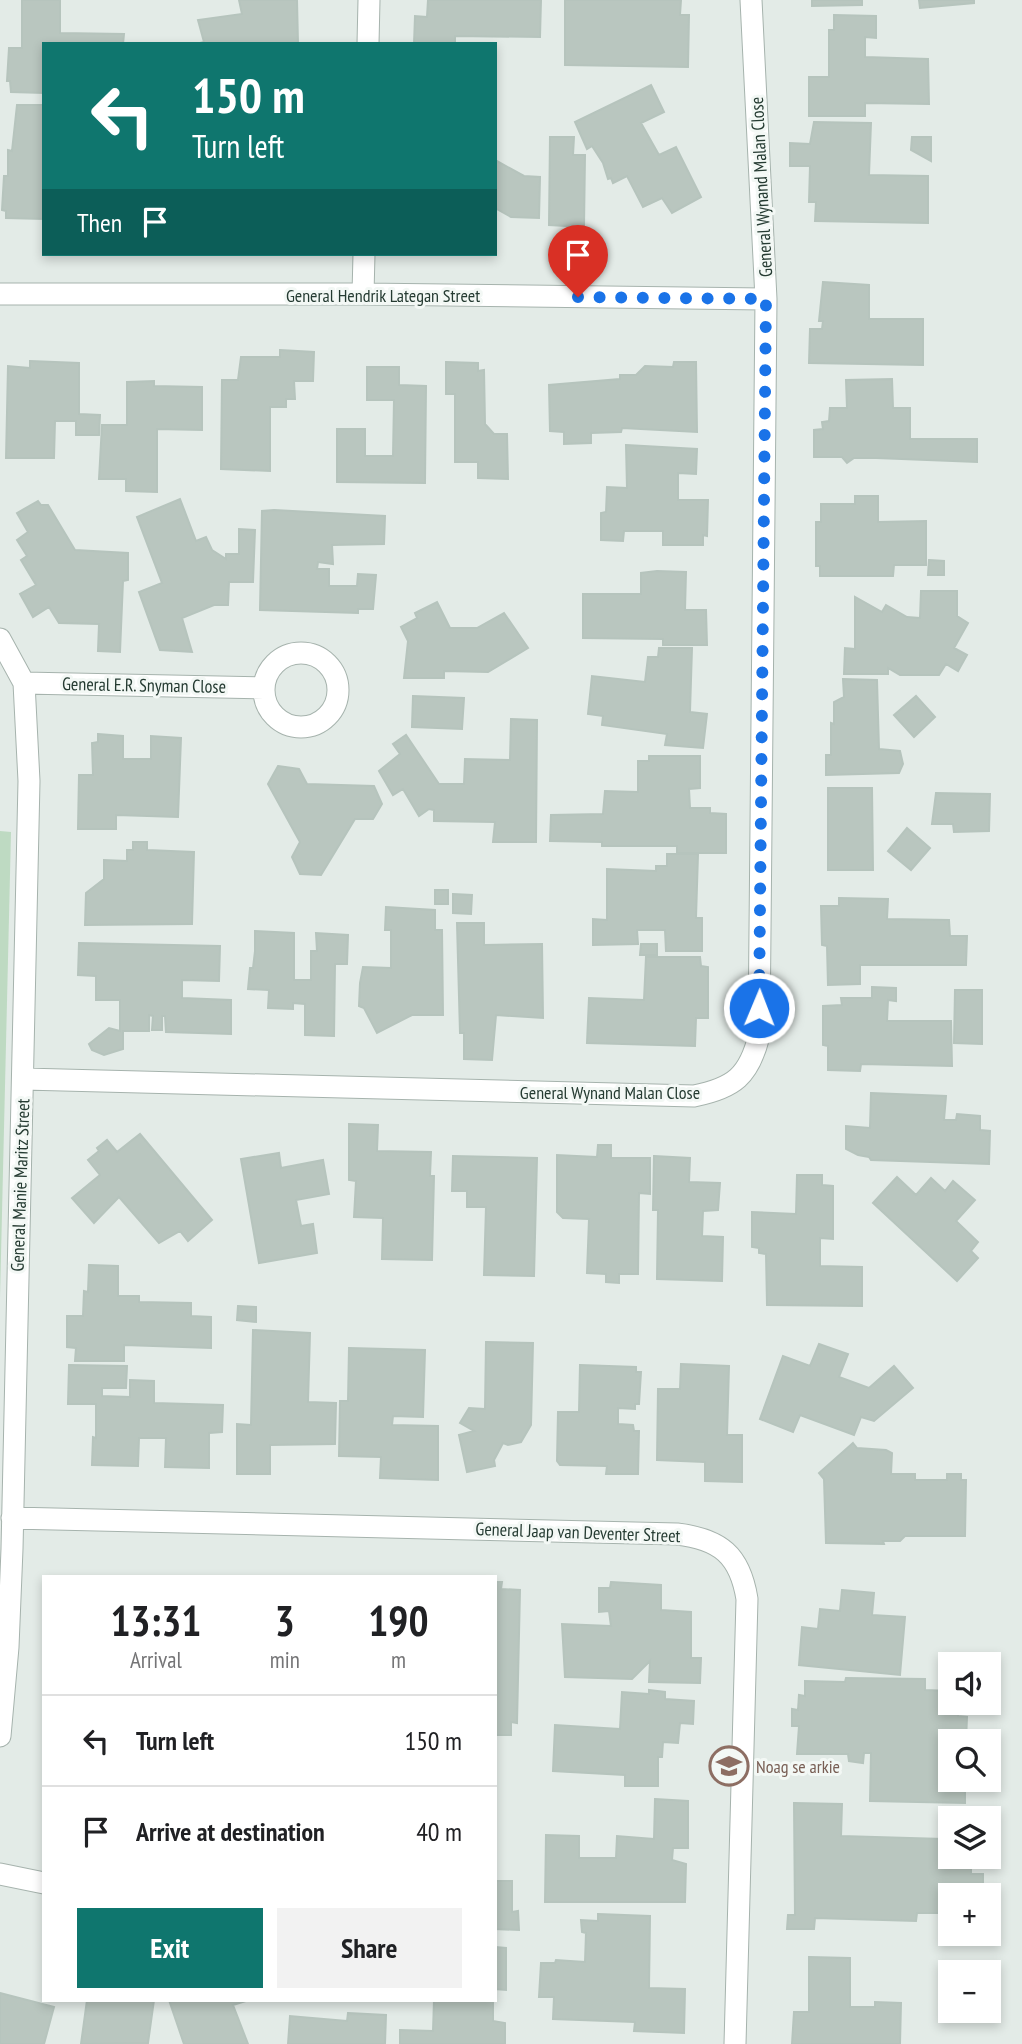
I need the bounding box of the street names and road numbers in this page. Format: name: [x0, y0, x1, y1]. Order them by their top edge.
street label: General Wynand Malan Close: [745, 96, 777, 278]
street label: General Hendrik Lategan Street: [286, 284, 480, 307]
street label: General E.R. Snyman Close: [62, 672, 226, 698]
street label: General Wynand Malan Close: [520, 1081, 700, 1104]
street label: General Manie Maritz Street: [5, 1098, 35, 1272]
street label: General Jaap van Deventer Street: [475, 1517, 681, 1547]

